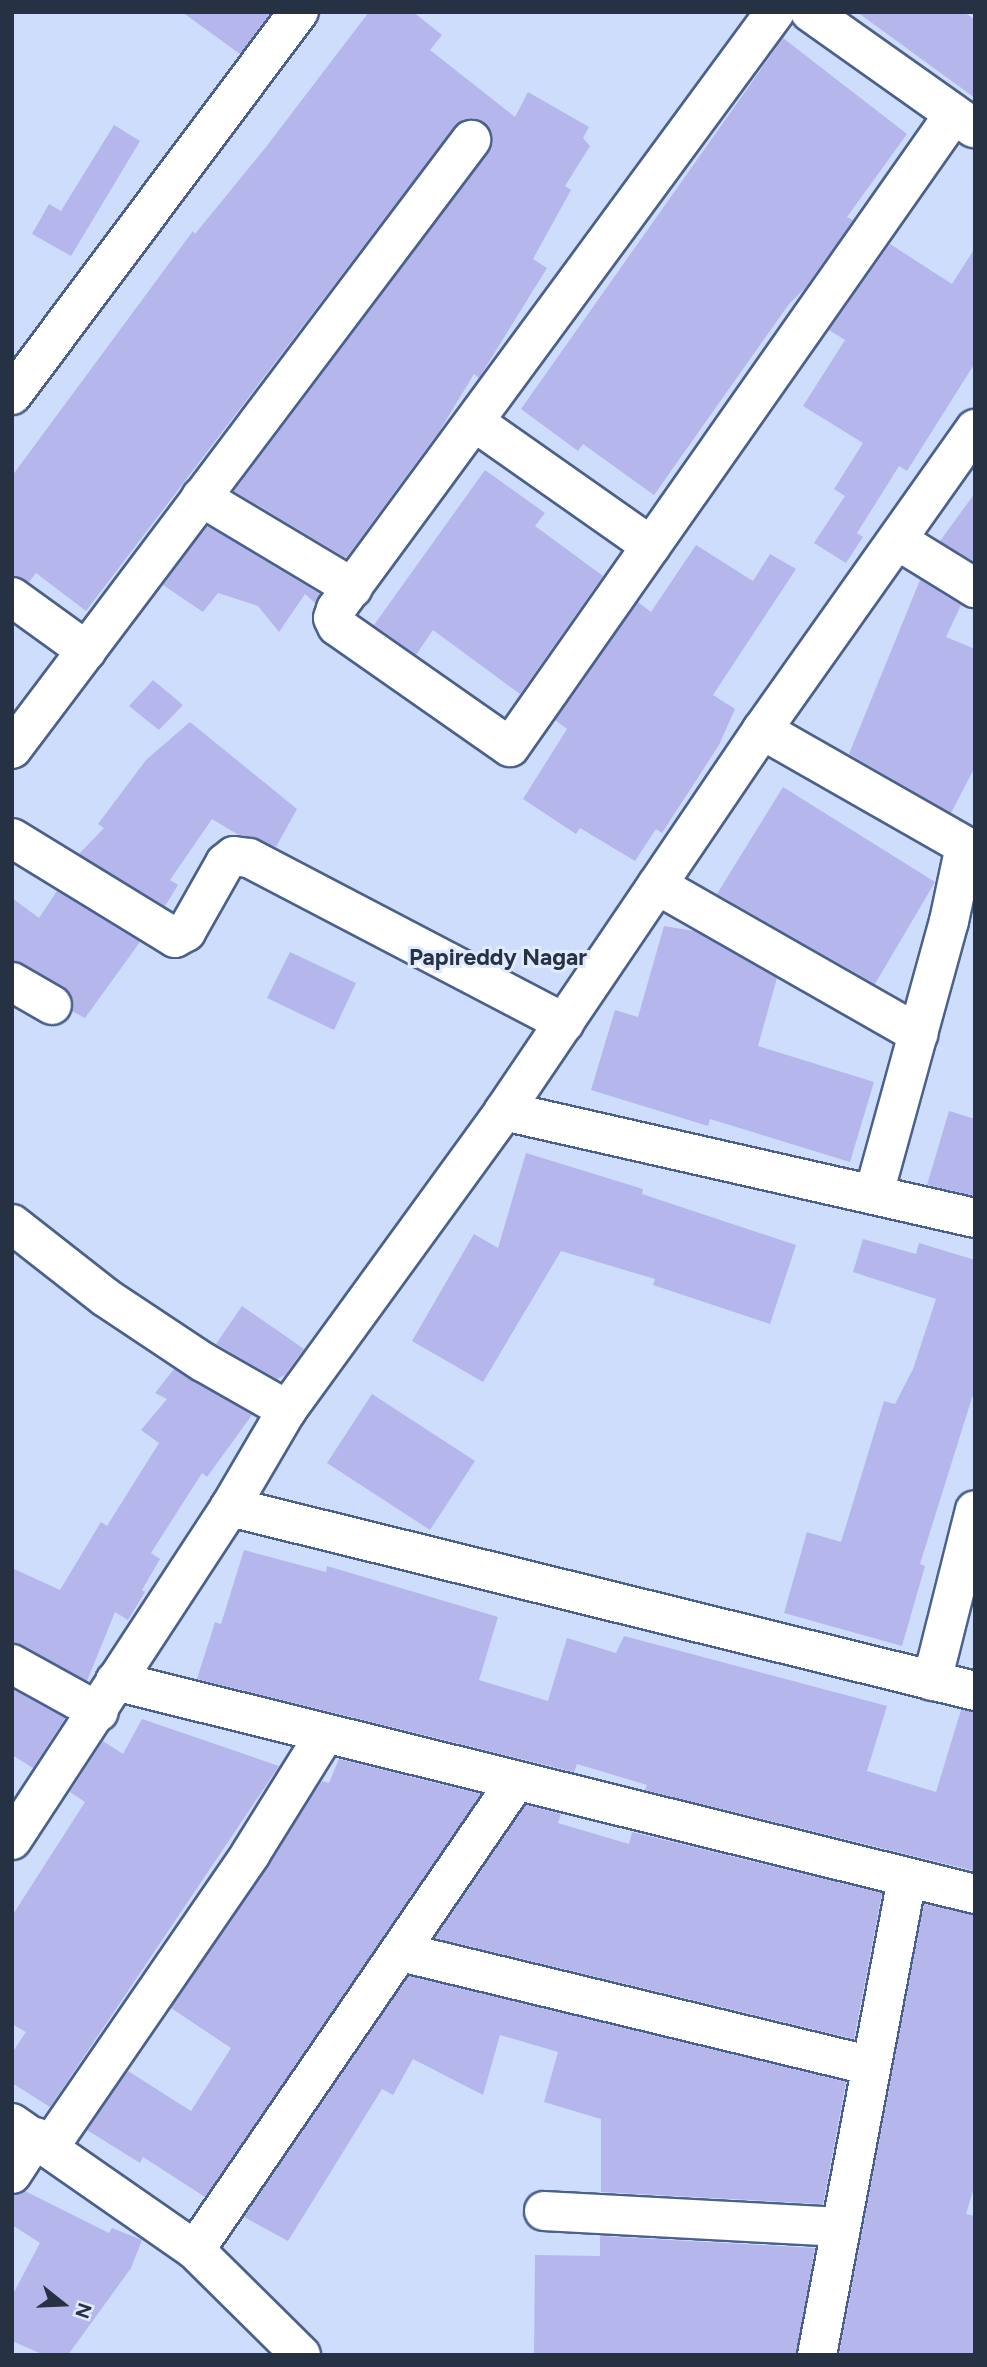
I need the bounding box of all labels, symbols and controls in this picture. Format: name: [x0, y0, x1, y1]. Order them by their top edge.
district label: Papireddy Nagar: [409, 943, 587, 971]
north arrow: [28, 2269, 98, 2339]
text: N: [70, 2300, 97, 2321]

